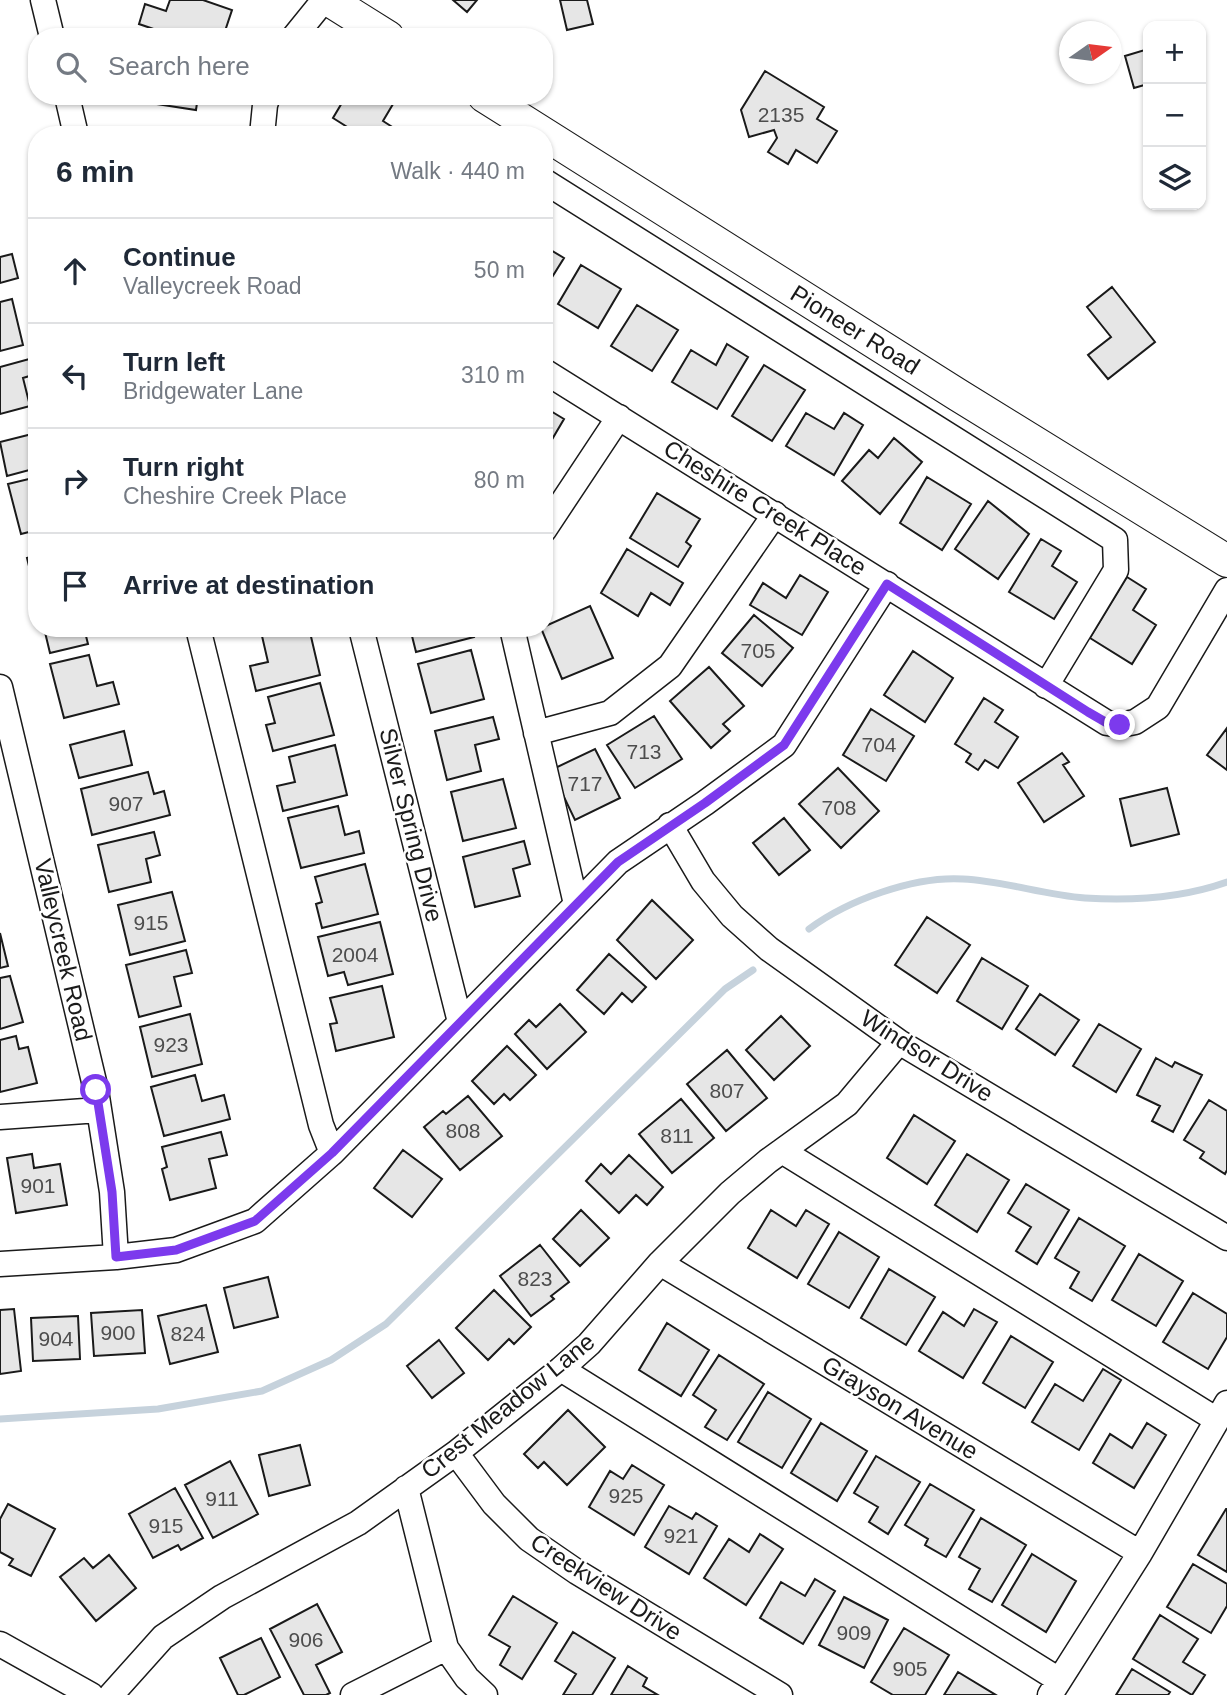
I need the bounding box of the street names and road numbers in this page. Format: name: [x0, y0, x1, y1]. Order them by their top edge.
street label: Pioneer Road: [786, 279, 925, 380]
street label: Cheshire Creek Place: [659, 434, 871, 581]
street label: Silver Spring Drive: [374, 725, 449, 925]
street label: Valleycreek Road: [29, 856, 98, 1044]
street label: Windsor Drive: [856, 1004, 998, 1107]
street label: Crest Meadow Lane: [416, 1328, 600, 1484]
street label: Grayson Avenue: [817, 1350, 983, 1465]
street label: Creekview Drive: [526, 1528, 687, 1645]

